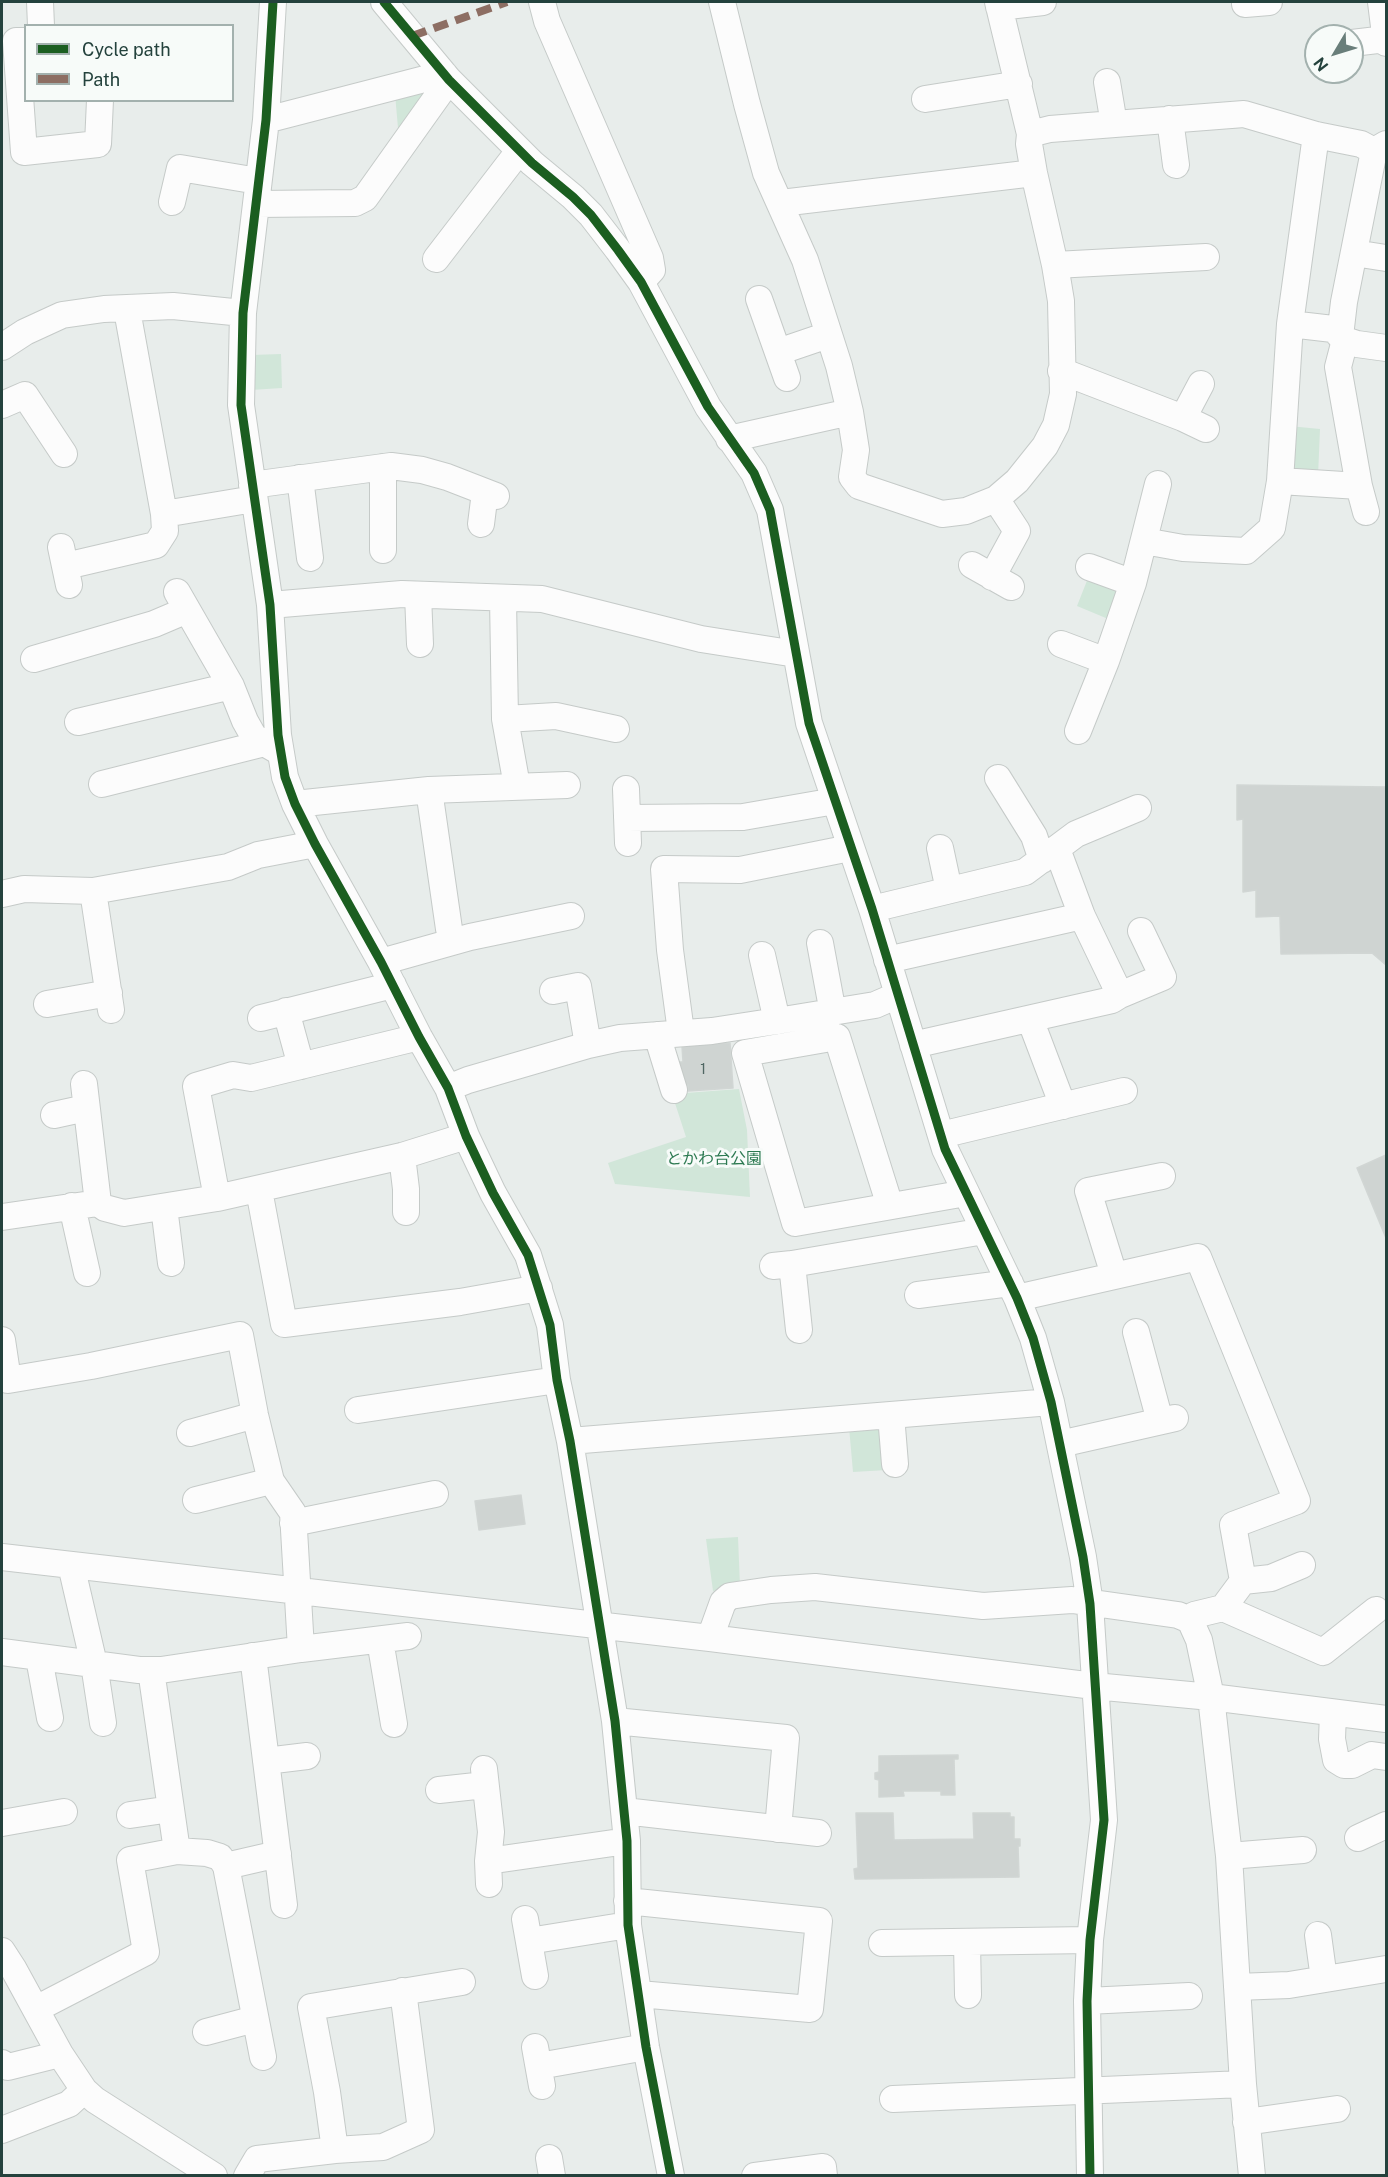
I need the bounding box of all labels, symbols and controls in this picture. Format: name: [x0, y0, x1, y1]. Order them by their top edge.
legend: [24, 24, 234, 102]
north arrow: [1304, 24, 1364, 84]
text: Cycle path: [82, 39, 171, 60]
text: N: [1310, 53, 1332, 75]
text: Path: [82, 69, 120, 90]
house number: 1: [700, 1062, 706, 1078]
park label: とかわ台公園: [666, 1149, 762, 1169]

